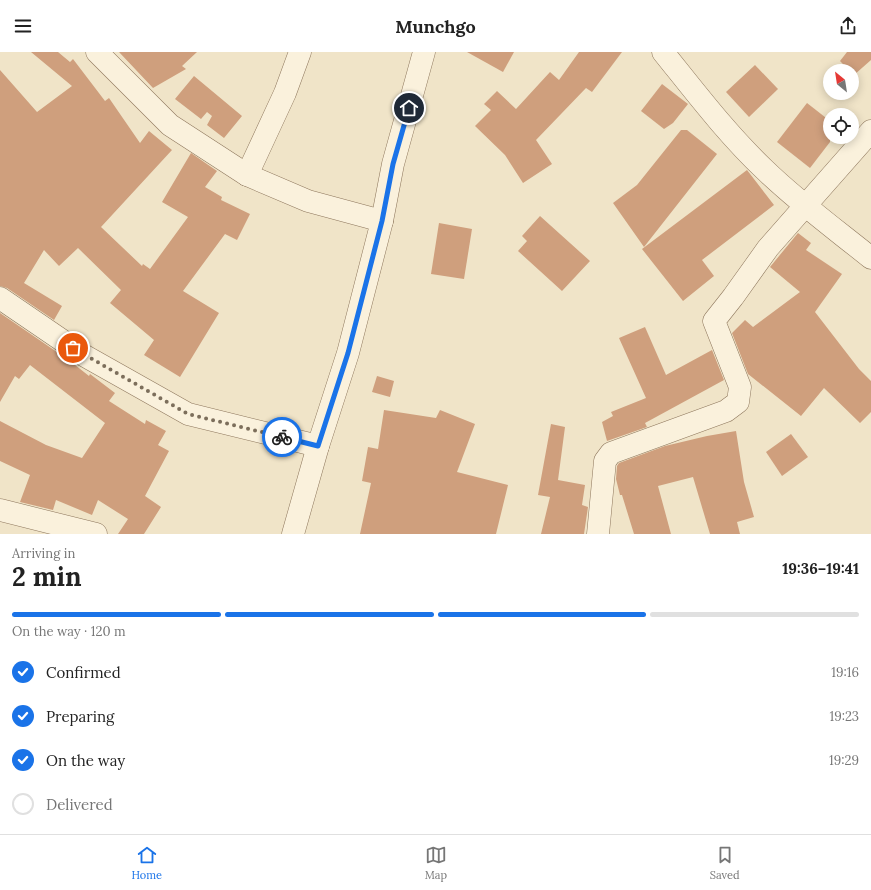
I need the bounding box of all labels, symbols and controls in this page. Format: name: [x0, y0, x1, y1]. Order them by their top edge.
icon: menu: [12, 15, 34, 37]
text: Munchgo: [395, 15, 476, 38]
icon: share: [837, 15, 859, 37]
north arrow: [823, 64, 859, 100]
map controls: [823, 64, 859, 144]
pin: [392, 91, 426, 125]
icon: home: [398, 97, 420, 119]
button: locate: [823, 108, 859, 144]
pin: [56, 331, 90, 365]
icon: bag: [62, 337, 84, 359]
courier: [262, 417, 302, 457]
icon: bike: [271, 426, 293, 448]
text: Arriving in: [12, 545, 75, 562]
text: 19:36–19:41: [782, 559, 859, 578]
text: 2 min: [12, 560, 82, 593]
text: On the way · 120 m: [12, 623, 126, 640]
icon: check: [12, 661, 34, 683]
text: Confirmed: [46, 663, 121, 682]
text: 19:16: [831, 664, 859, 681]
icon: check: [12, 705, 34, 727]
text: Preparing: [46, 707, 114, 726]
text: 19:23: [829, 708, 859, 725]
icon: check: [12, 749, 34, 771]
text: On the way: [46, 751, 125, 770]
text: 19:29: [829, 752, 859, 769]
text: Delivered: [46, 795, 113, 814]
tab: Home: [131, 844, 162, 882]
tab: Map: [425, 844, 447, 882]
tab: Saved: [710, 844, 740, 882]

